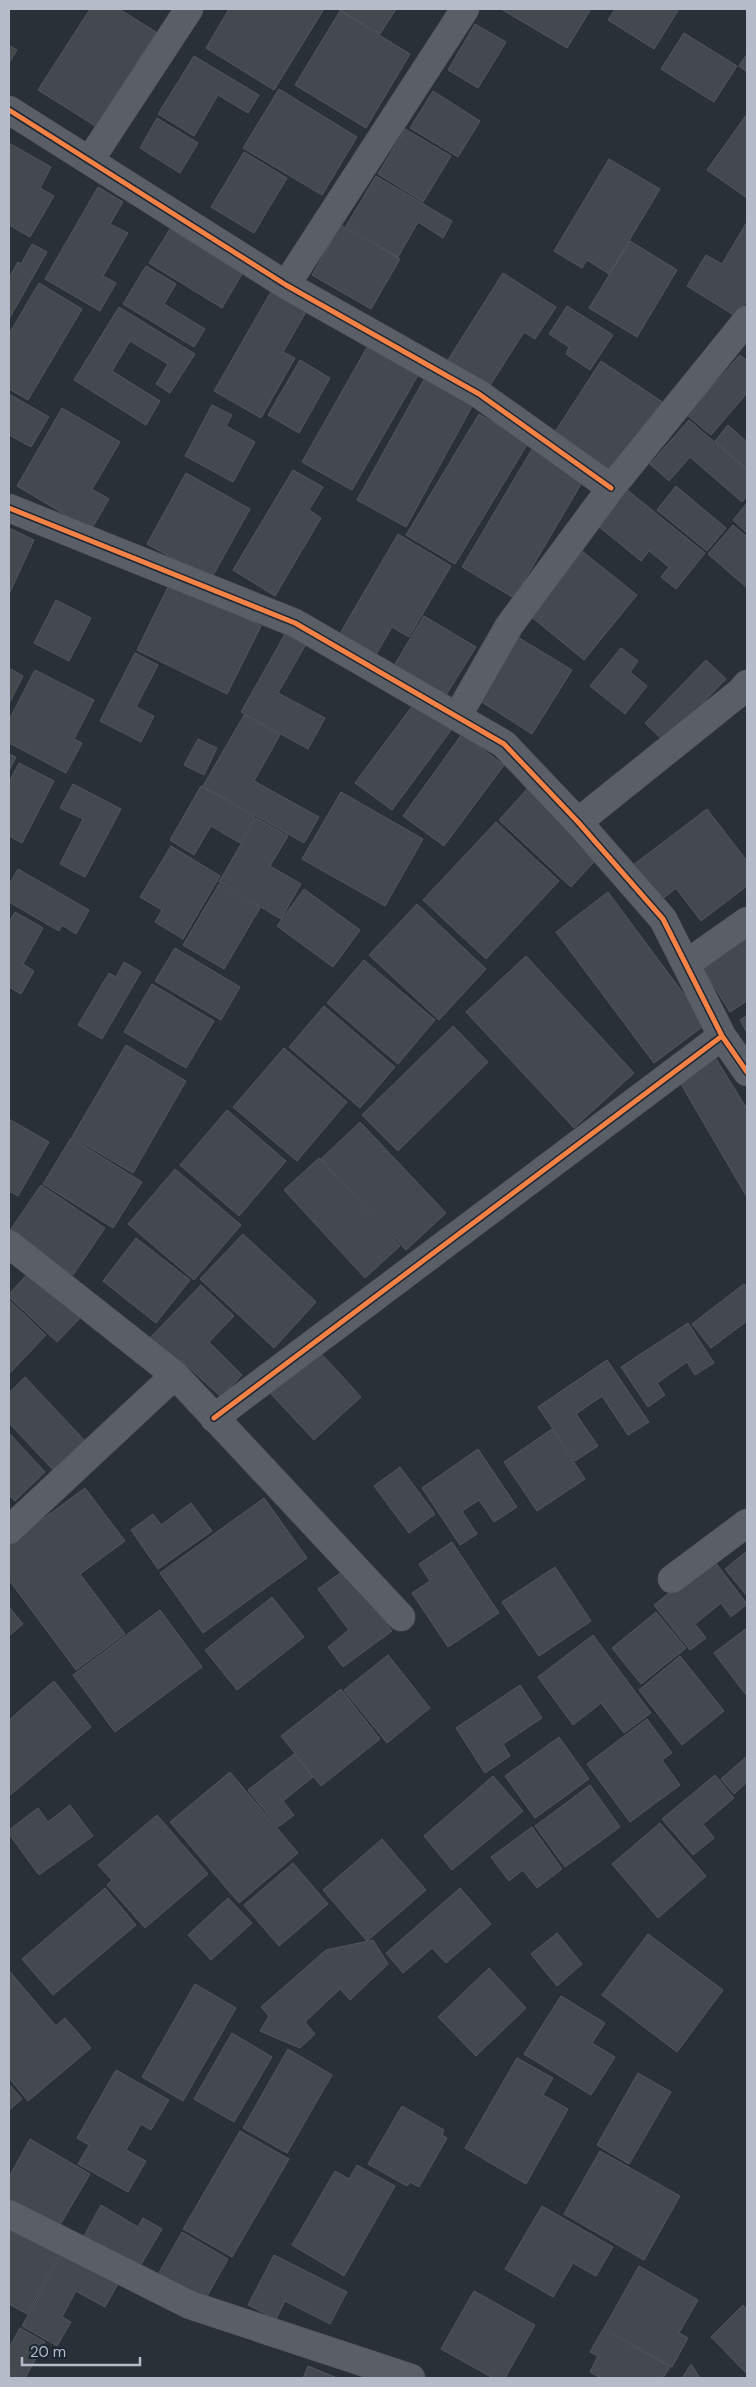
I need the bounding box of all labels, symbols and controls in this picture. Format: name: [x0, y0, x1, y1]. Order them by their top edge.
scale bar: [22, 2334, 140, 2366]
text: 20 m: [30, 2342, 66, 2362]

